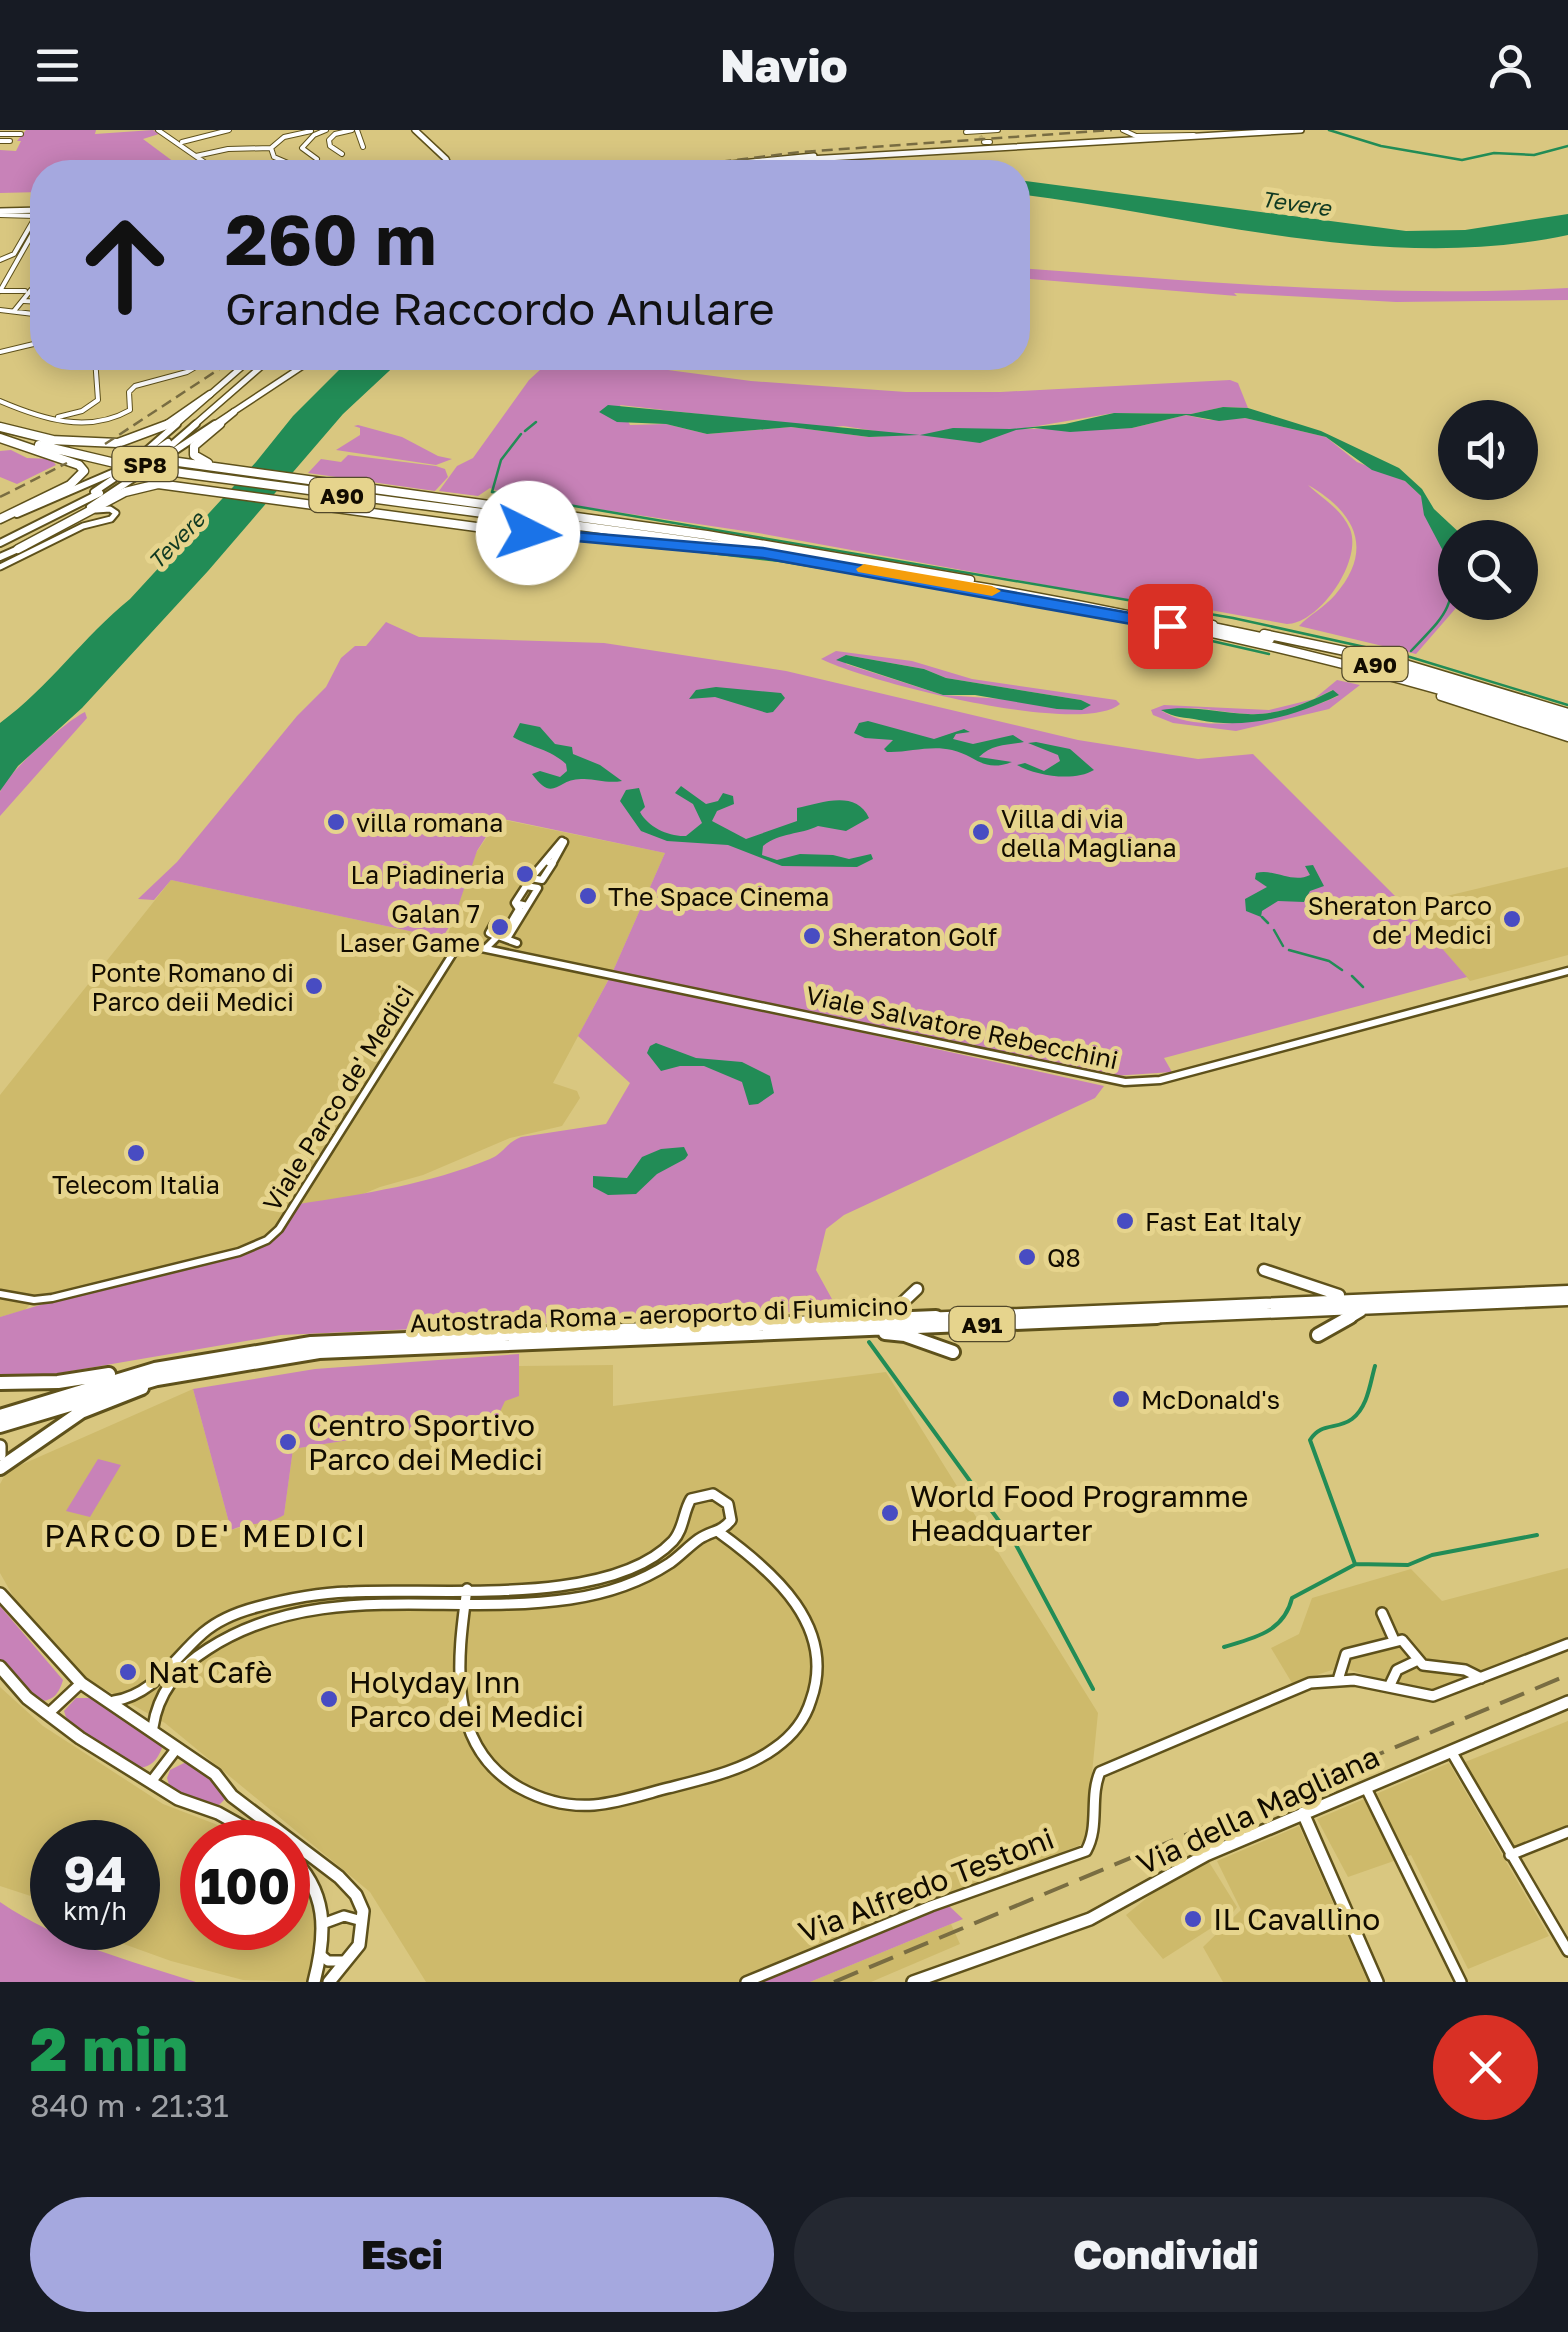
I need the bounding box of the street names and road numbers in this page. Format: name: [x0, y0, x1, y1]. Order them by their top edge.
road number: SP8: [112, 447, 178, 481]
road number: A90: [310, 478, 374, 512]
road number: A90: [1342, 647, 1408, 681]
street label: Viale Parco de' Medici: [256, 979, 420, 1217]
street label: Viale Salvatore Rebecchini: [803, 979, 1121, 1075]
street label: Autostrada Roma - aeroporto di Fiumicino: [409, 1290, 909, 1338]
road number: A91: [950, 1307, 1014, 1341]
street label: Via della Magliana: [1131, 1738, 1385, 1882]
street label: Via Alfredo Testoni: [793, 1820, 1059, 1950]

